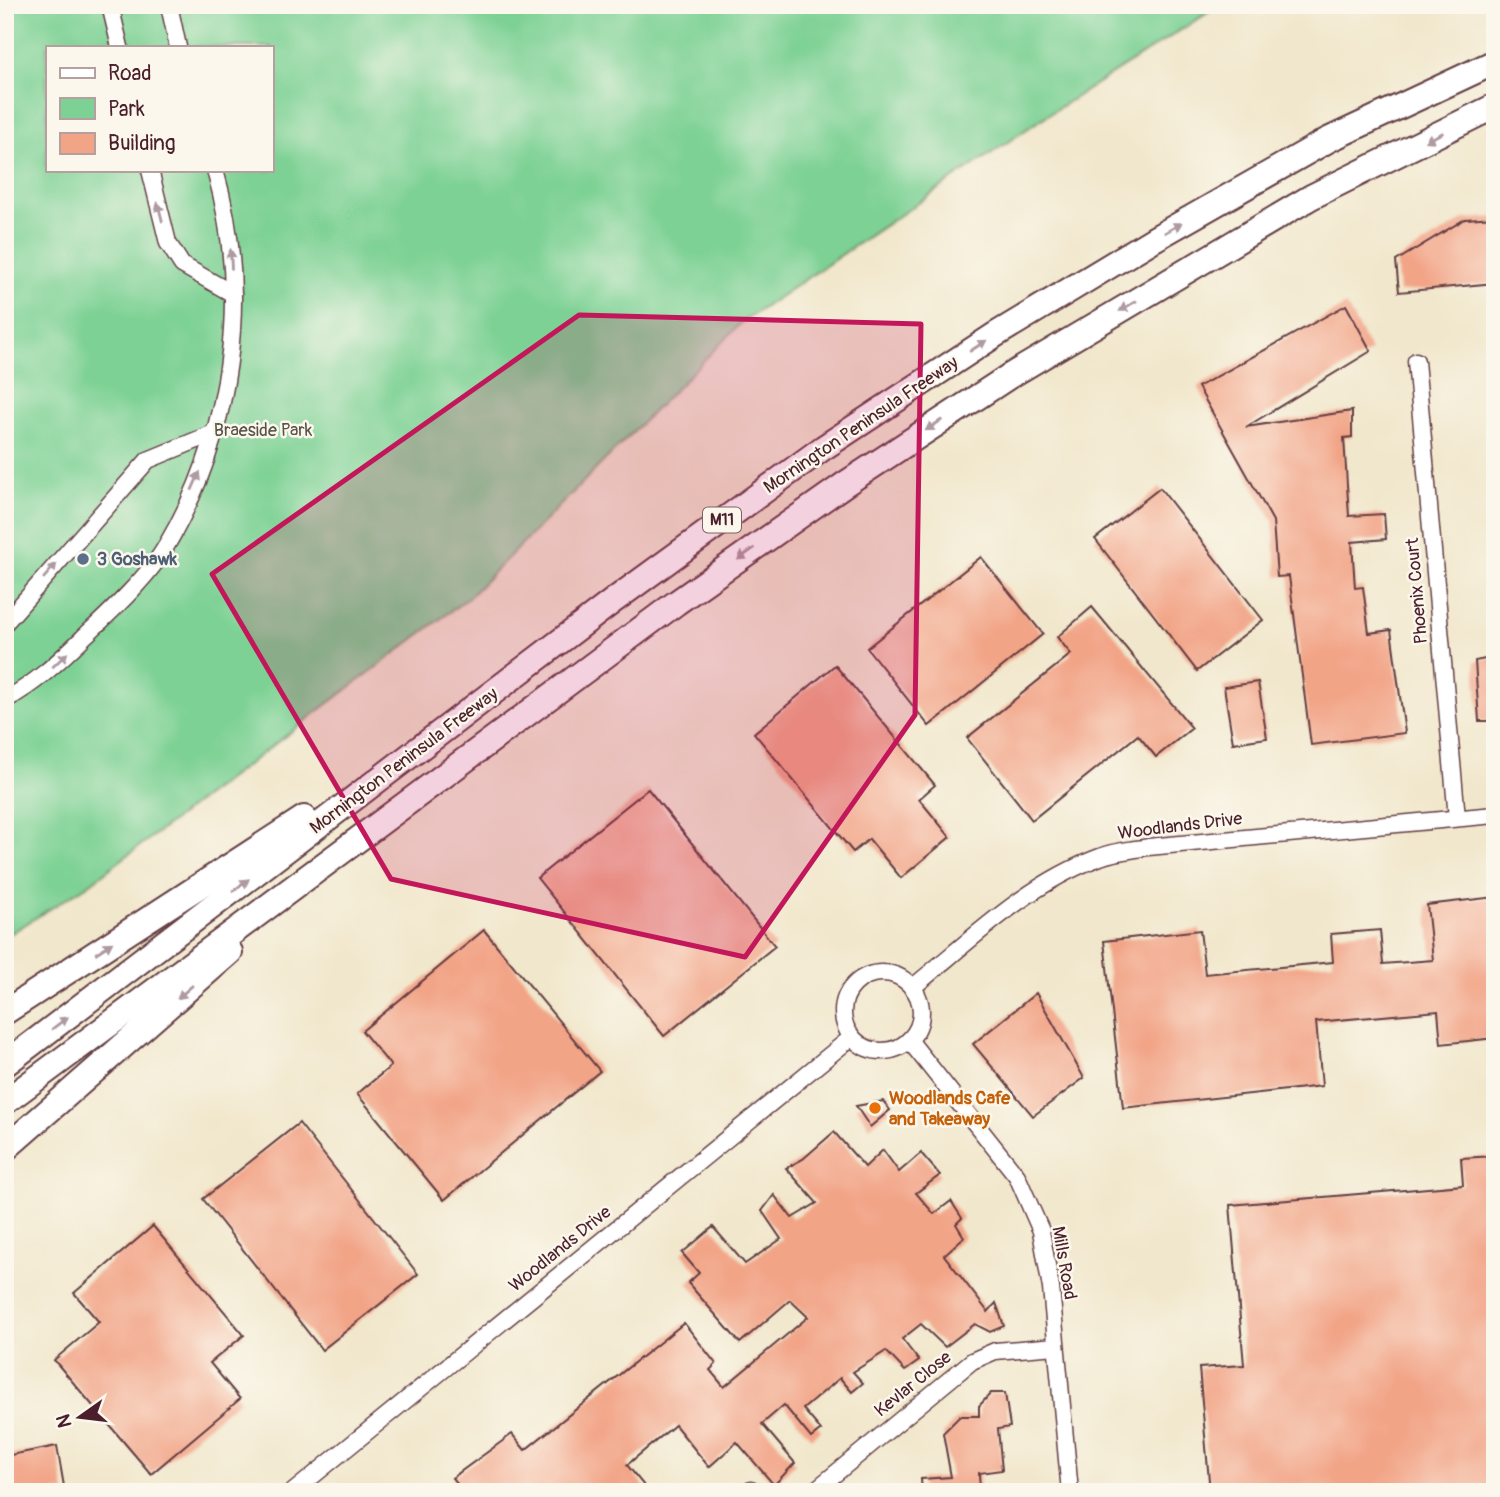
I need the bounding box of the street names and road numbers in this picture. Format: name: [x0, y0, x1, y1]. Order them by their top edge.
street label: Mornington Peninsula Freeway: [759, 351, 963, 499]
road number: M11: [703, 508, 741, 533]
street label: Phoenix Court: [1401, 536, 1433, 645]
street label: Mornington Peninsula Freeway: [305, 682, 503, 839]
street label: Woodlands Drive: [1117, 807, 1244, 845]
street label: Woodlands Drive: [504, 1201, 616, 1297]
street label: Mills Road: [1046, 1225, 1082, 1301]
street label: Kevlar Close: [870, 1346, 956, 1422]

